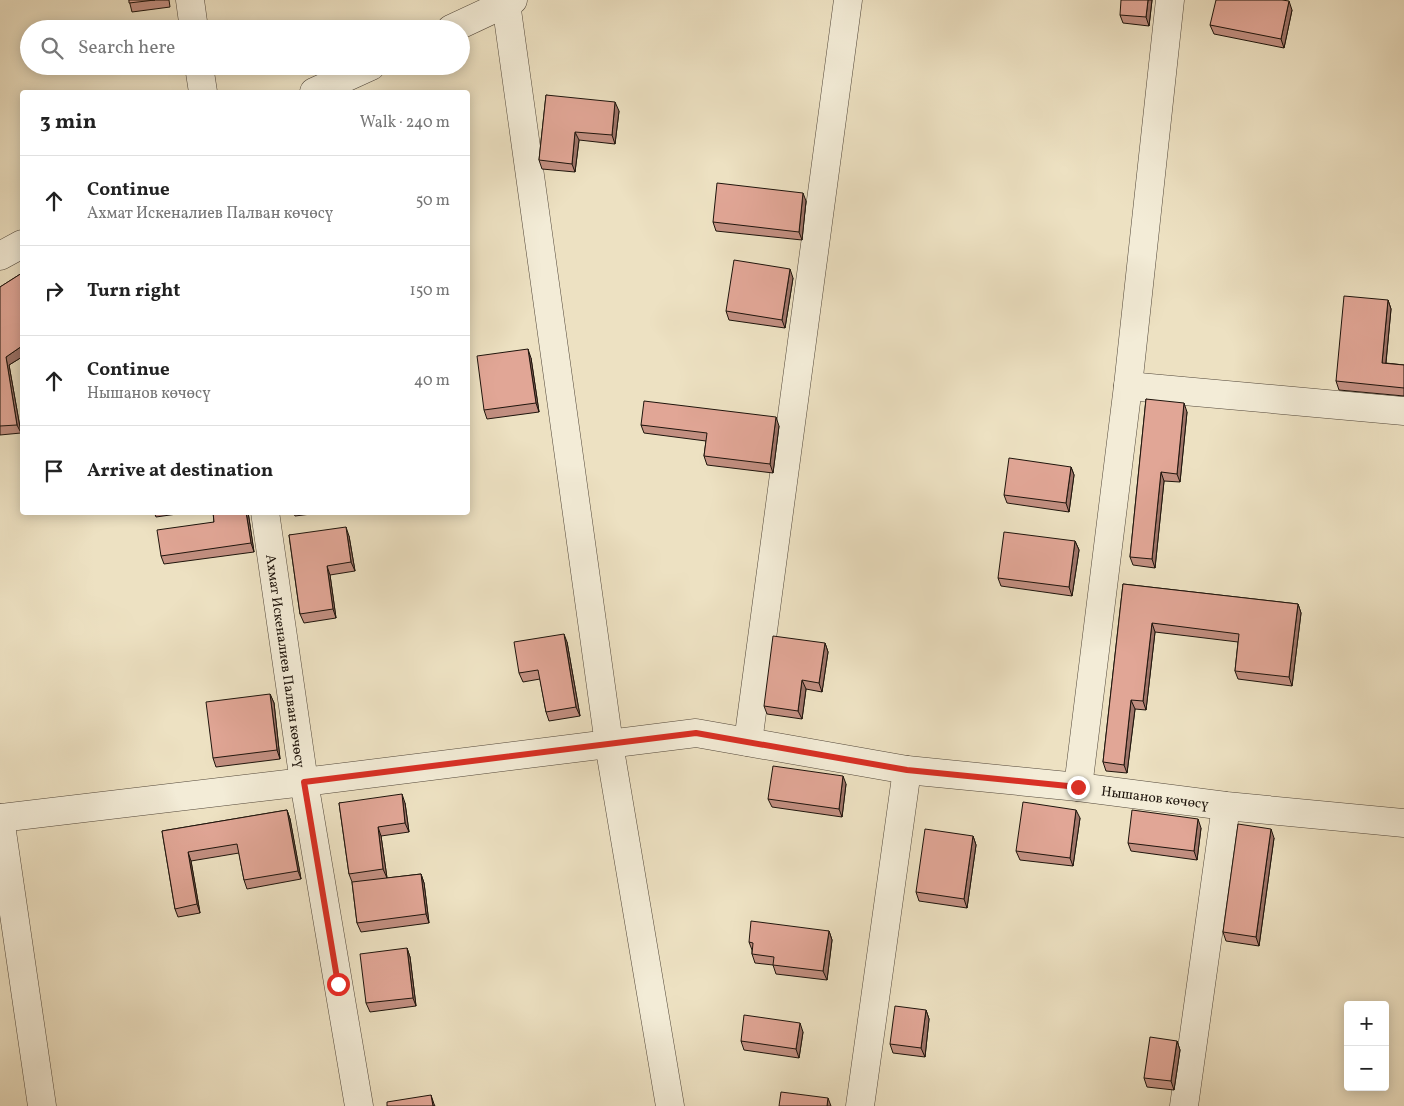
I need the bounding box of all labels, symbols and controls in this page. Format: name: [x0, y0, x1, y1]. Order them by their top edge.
search box: [20, 20, 470, 75]
icon: search: [38, 34, 66, 62]
text: Search here: [78, 35, 175, 61]
text: 3 min: [40, 108, 96, 137]
text: Walk · 240 m: [360, 112, 450, 134]
text: Continue: [87, 177, 170, 203]
icon: ahead: [40, 187, 68, 215]
text: 50 m: [416, 190, 450, 212]
text: Ахмат Искеналиев Палван көчөсү: [87, 203, 333, 225]
icon: right: [40, 277, 68, 305]
text: Turn right: [87, 278, 180, 304]
text: 150 m: [409, 280, 450, 302]
text: Continue: [87, 357, 170, 383]
icon: ahead: [40, 367, 68, 395]
text: 40 m: [414, 370, 450, 392]
text: Нышанов көчөсү: [87, 383, 211, 405]
icon: arrive: [40, 457, 68, 485]
text: Arrive at destination: [87, 458, 273, 484]
street label: Ахмат Искеналиев Палван көчөсү: [260, 553, 309, 770]
route end: [1067, 776, 1090, 799]
street label: Нышанов көчөсү: [1100, 782, 1210, 815]
route start: [327, 973, 350, 996]
map controls: [1344, 1001, 1389, 1091]
button: +: [1344, 1001, 1389, 1046]
button: −: [1344, 1046, 1389, 1091]

